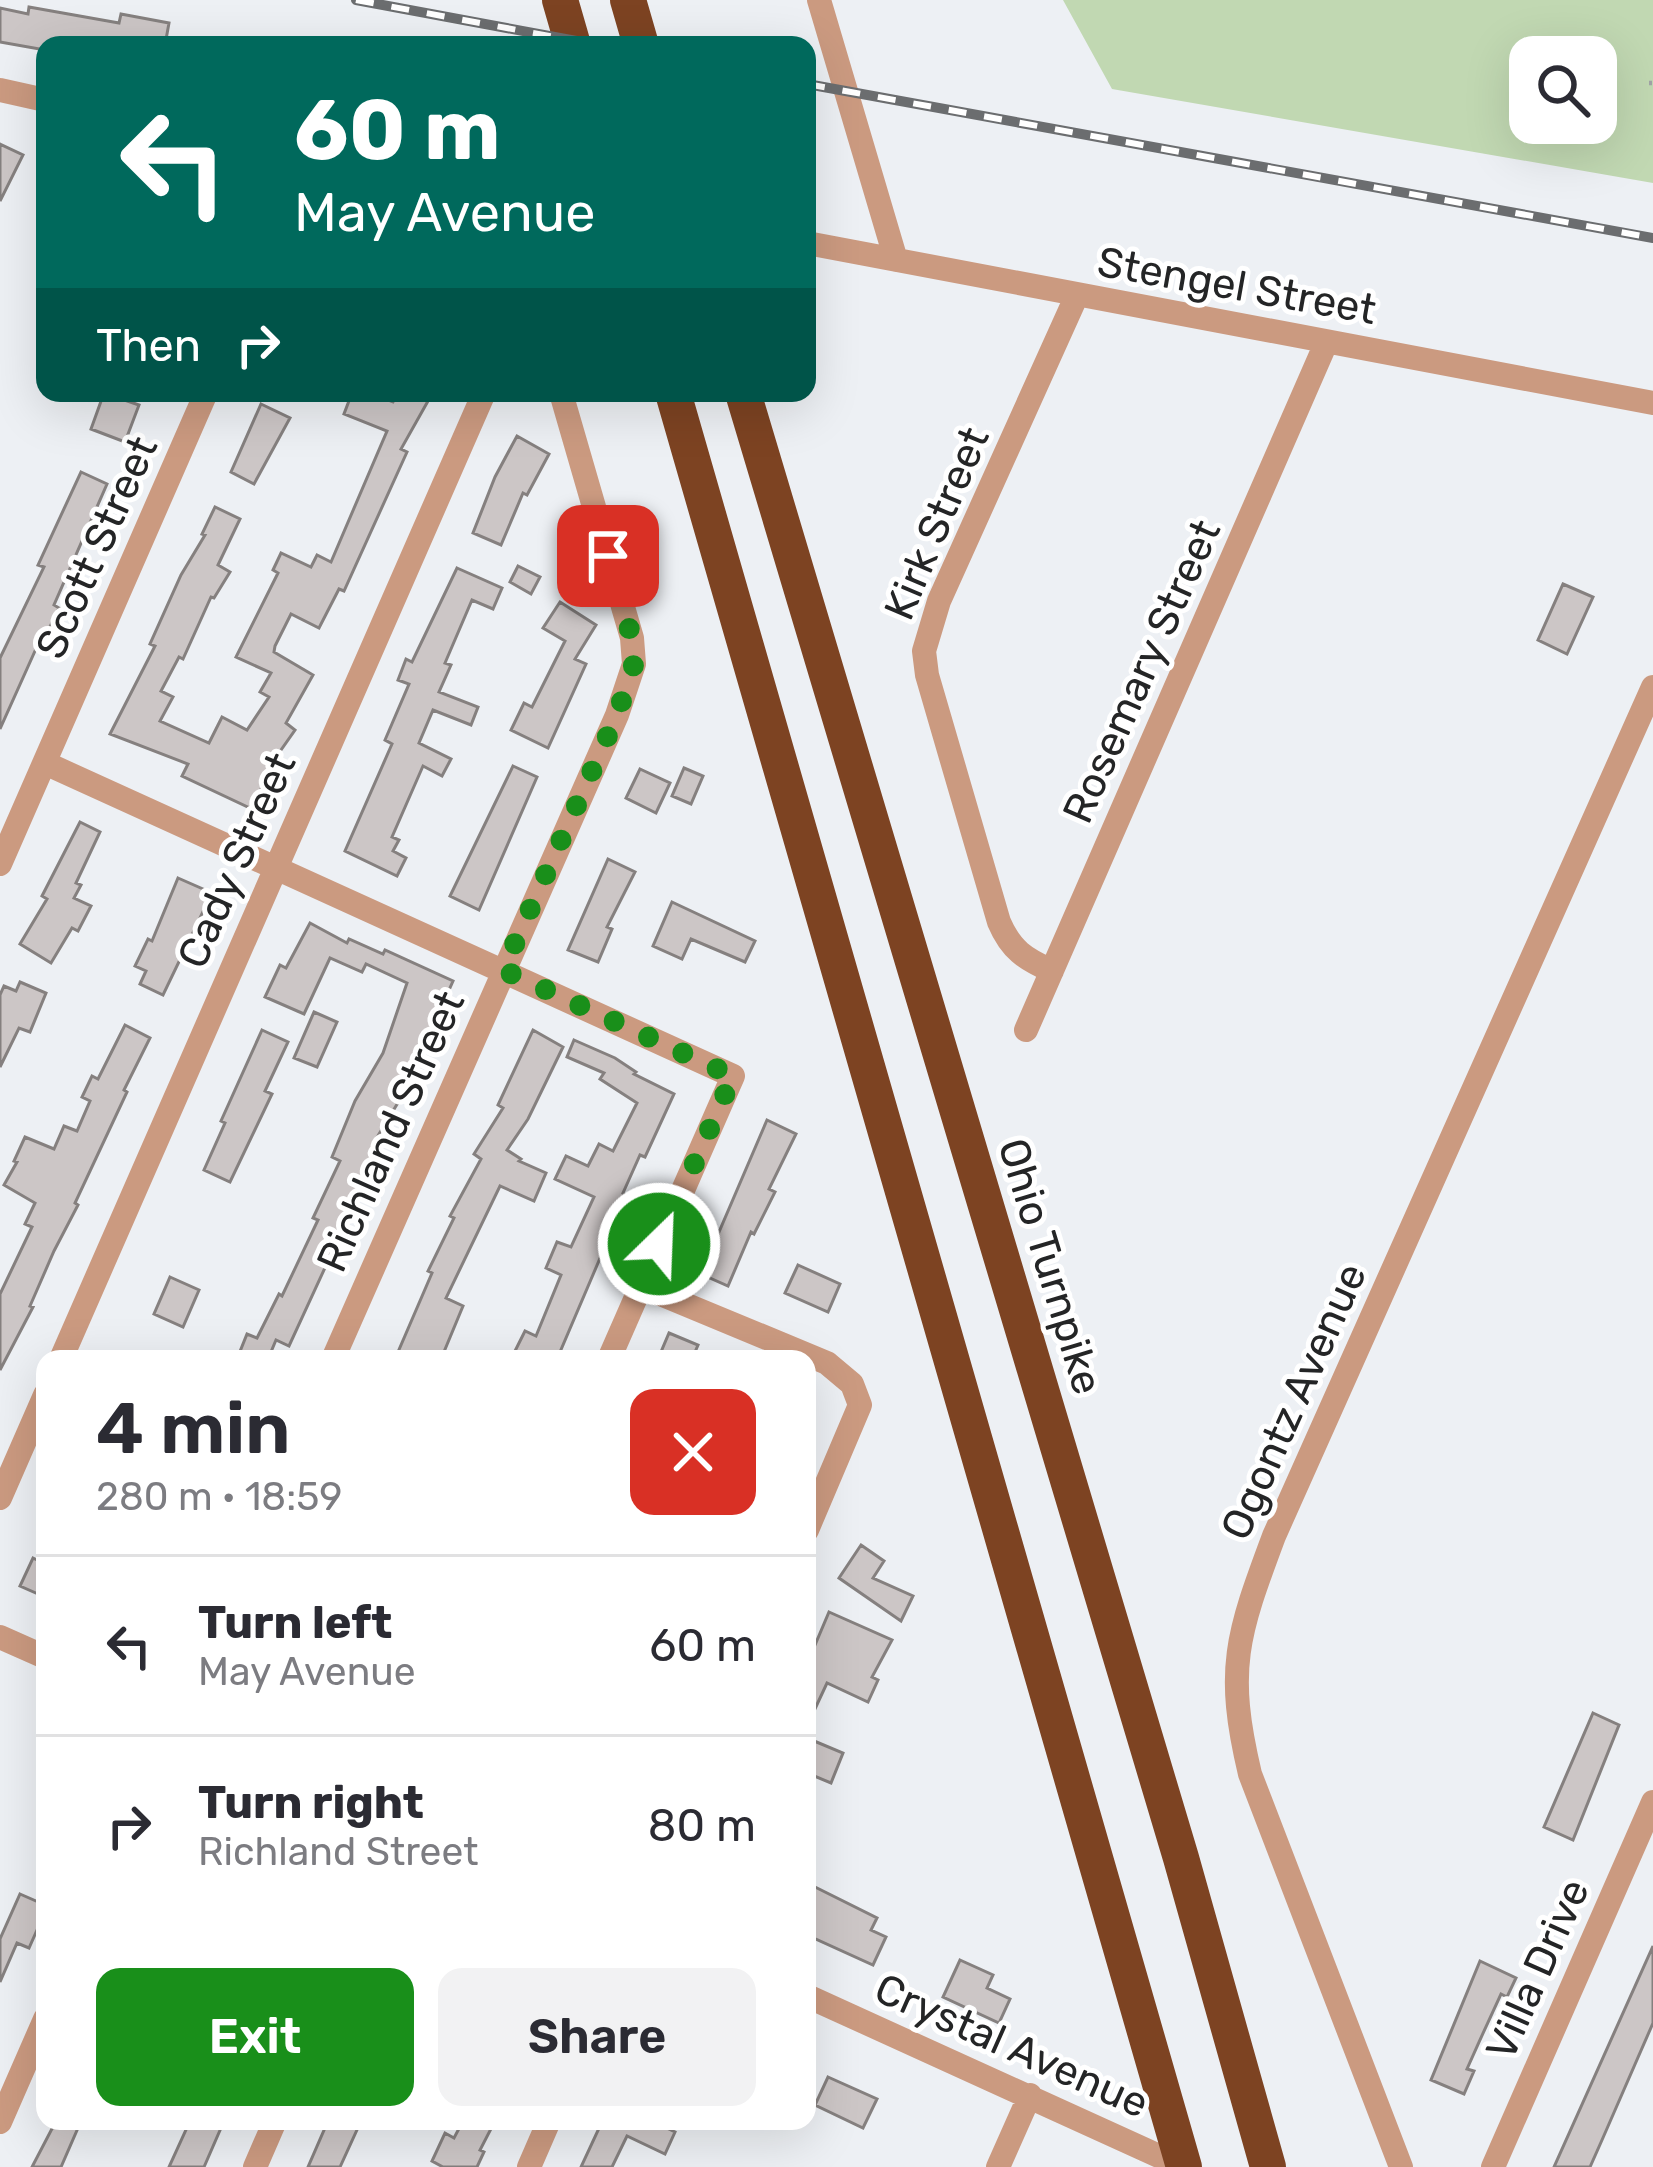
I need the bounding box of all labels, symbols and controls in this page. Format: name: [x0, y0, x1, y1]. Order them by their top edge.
map controls: [1509, 36, 1617, 144]
button: search: [1509, 36, 1617, 144]
text: 60 m: [294, 80, 501, 180]
icon: left: [96, 84, 252, 240]
text: May Avenue: [294, 181, 595, 245]
street label: Stengel Street: [1094, 237, 1380, 335]
icon: right: [225, 312, 291, 378]
text: Then: [96, 319, 201, 372]
street label: Kirk Street: [874, 420, 1000, 627]
street label: Scott Street: [26, 429, 168, 666]
pin: [557, 505, 659, 607]
street label: Rosemary Street: [1053, 512, 1231, 831]
icon: arrive: [575, 523, 641, 589]
street label: Cady Street: [167, 745, 307, 976]
street label: Richland Street: [307, 983, 475, 1280]
street label: Ohio Turnpike: [987, 1132, 1113, 1400]
position arrow: [596, 1181, 722, 1307]
street label: Ogontz Avenue: [1211, 1256, 1377, 1547]
text: 4 min: [96, 1386, 291, 1471]
button: close: [630, 1389, 756, 1515]
text: 280 m · 18:59: [96, 1474, 342, 1520]
text: Turn left: [198, 1596, 392, 1649]
icon: left: [96, 1613, 162, 1679]
text: 60 m: [649, 1619, 756, 1672]
text: May Avenue: [198, 1649, 416, 1695]
text: Turn right: [198, 1776, 424, 1829]
icon: right: [96, 1793, 162, 1859]
text: 80 m: [648, 1799, 756, 1852]
text: Richland Street: [198, 1829, 478, 1875]
street label: Villa Drive: [1476, 1871, 1600, 2068]
street label: Crystal Avenue: [867, 1963, 1156, 2129]
button: Exit: [96, 1968, 414, 2106]
button: Share: [438, 1968, 756, 2106]

